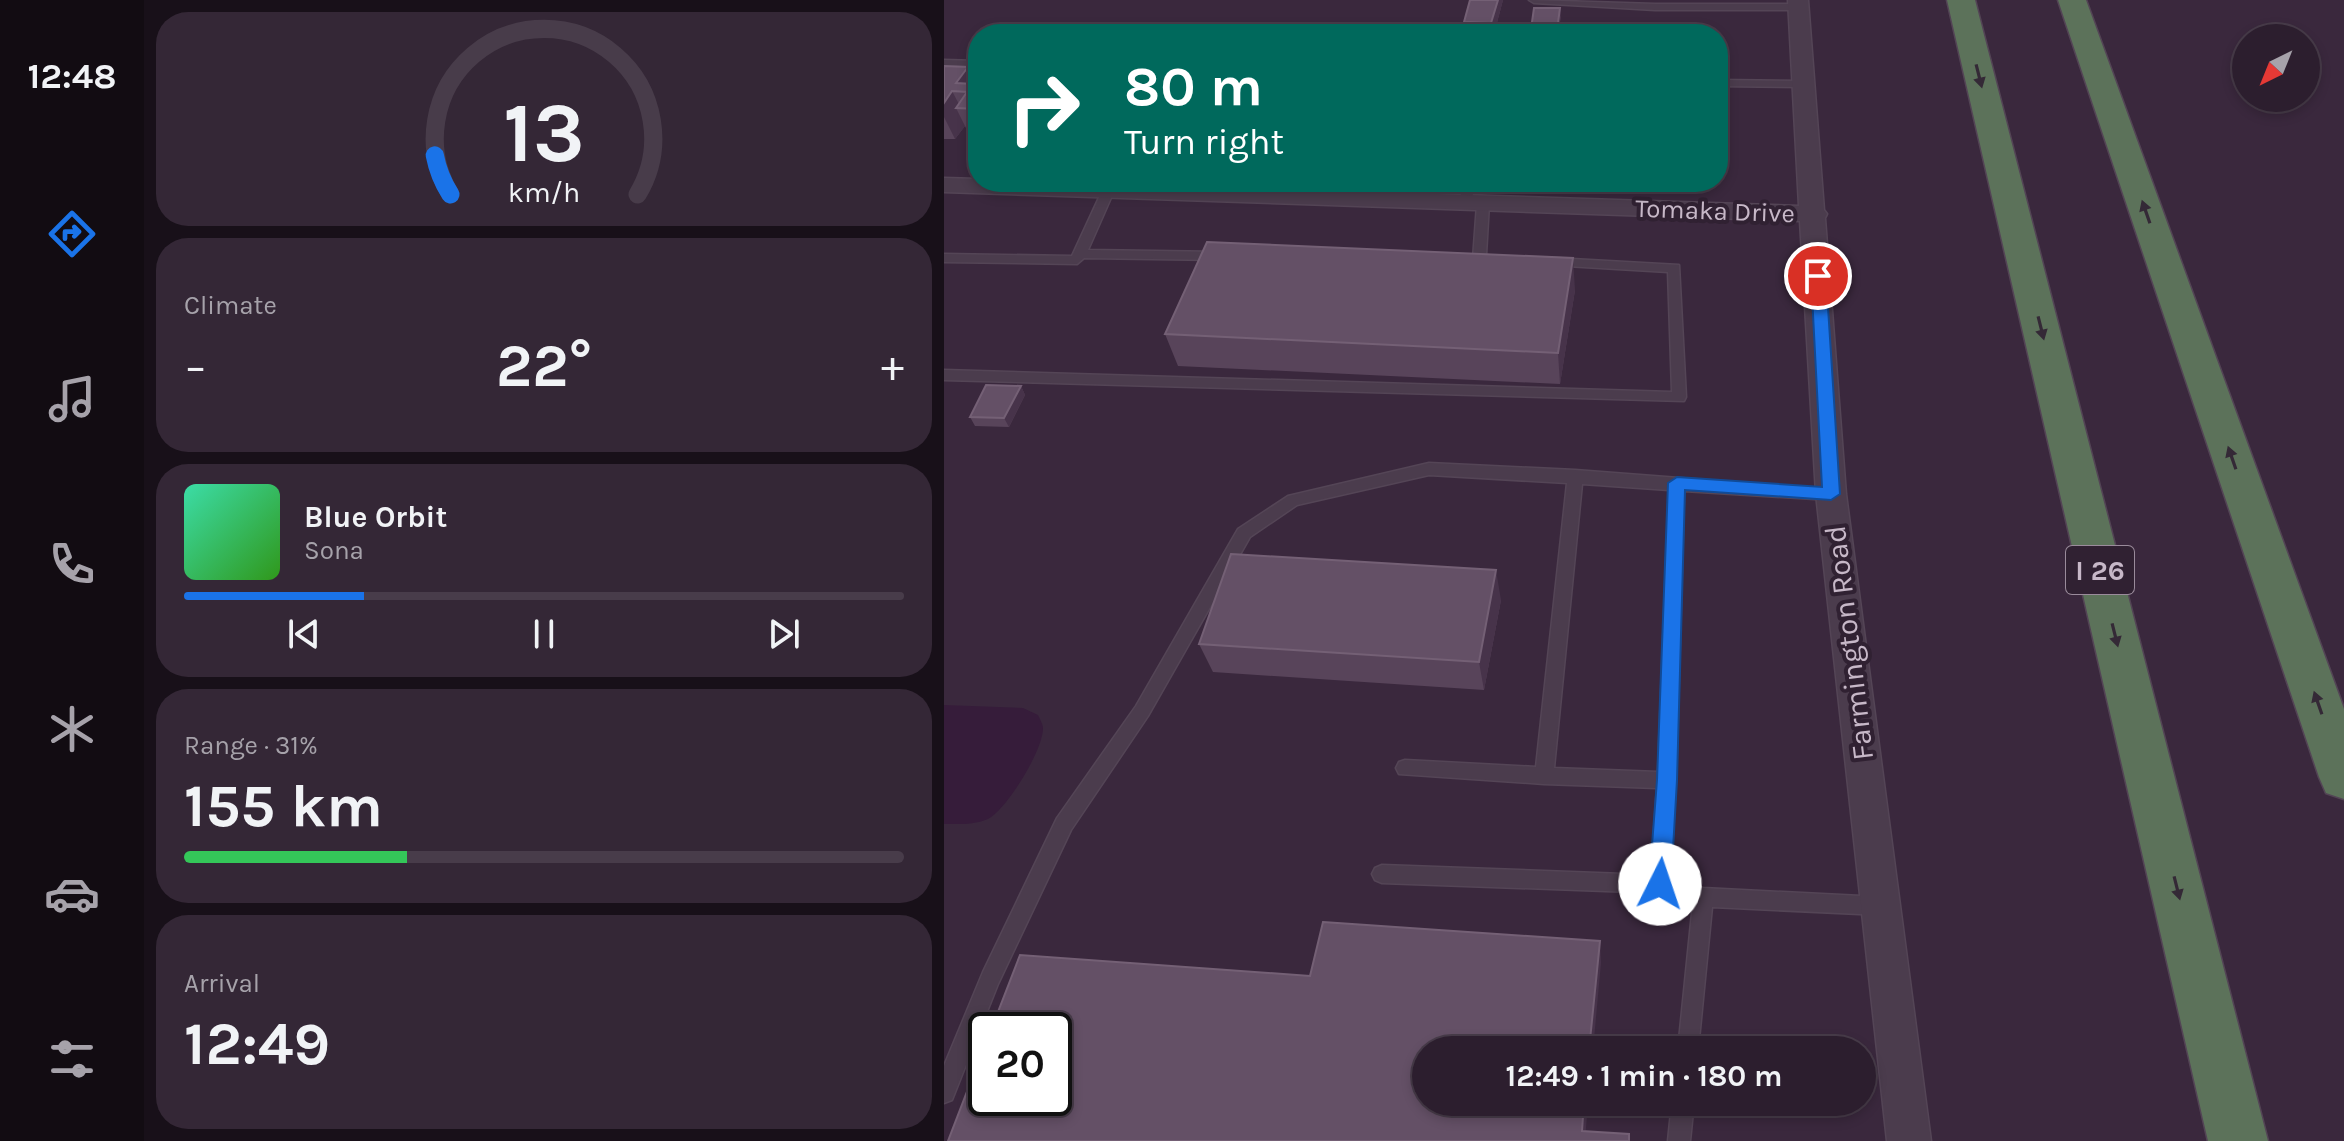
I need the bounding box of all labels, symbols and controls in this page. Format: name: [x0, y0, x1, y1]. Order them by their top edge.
north arrow: [2232, 24, 2320, 112]
map controls: [2232, 24, 2320, 112]
text: 80 m: [1124, 54, 1263, 119]
text: 12:48: [27, 55, 117, 97]
icon: right: [992, 56, 1096, 160]
one-way arrow: [1974, 63, 1986, 88]
text: 13: [503, 84, 585, 181]
text: Turn right: [1124, 121, 1284, 163]
text: km/h: [508, 176, 580, 209]
street label: Tomaka Drive: [1635, 193, 1795, 229]
one-way arrow: [2139, 200, 2152, 224]
icon: directions: [44, 206, 100, 262]
pin: [1784, 242, 1852, 310]
icon: arrive: [1796, 254, 1840, 298]
text: Climate: [184, 290, 277, 321]
one-way arrow: [2035, 316, 2047, 341]
text: 22°: [496, 331, 592, 401]
text: −: [184, 341, 207, 392]
text: +: [881, 341, 904, 392]
icon: music: [44, 371, 100, 427]
one-way arrow: [2225, 445, 2238, 469]
text: Blue Orbit: [304, 499, 447, 535]
street label: Farmington Road: [1817, 523, 1881, 763]
text: Sona: [304, 535, 364, 566]
icon: phone: [44, 536, 100, 592]
road number: I 26: [2066, 546, 2134, 594]
icon: previous: [282, 612, 326, 656]
icon: pause: [522, 612, 566, 656]
icon: next: [762, 612, 806, 656]
one-way arrow: [2110, 623, 2122, 648]
one-way arrow: [2312, 691, 2324, 715]
icon: climate: [44, 701, 100, 757]
text: Range · 31%: [184, 730, 318, 761]
text: 155 km: [184, 771, 383, 841]
position arrow: [1618, 842, 1702, 926]
icon: car: [44, 866, 100, 922]
one-way arrow: [2171, 876, 2183, 901]
text: Arrival: [184, 968, 260, 999]
text: 12:49: [184, 1009, 330, 1079]
speed limit sign: 20: [968, 1012, 1072, 1116]
icon: filters: [44, 1031, 100, 1087]
text: 12:49 · 1 min · 180 m: [1506, 1058, 1782, 1094]

